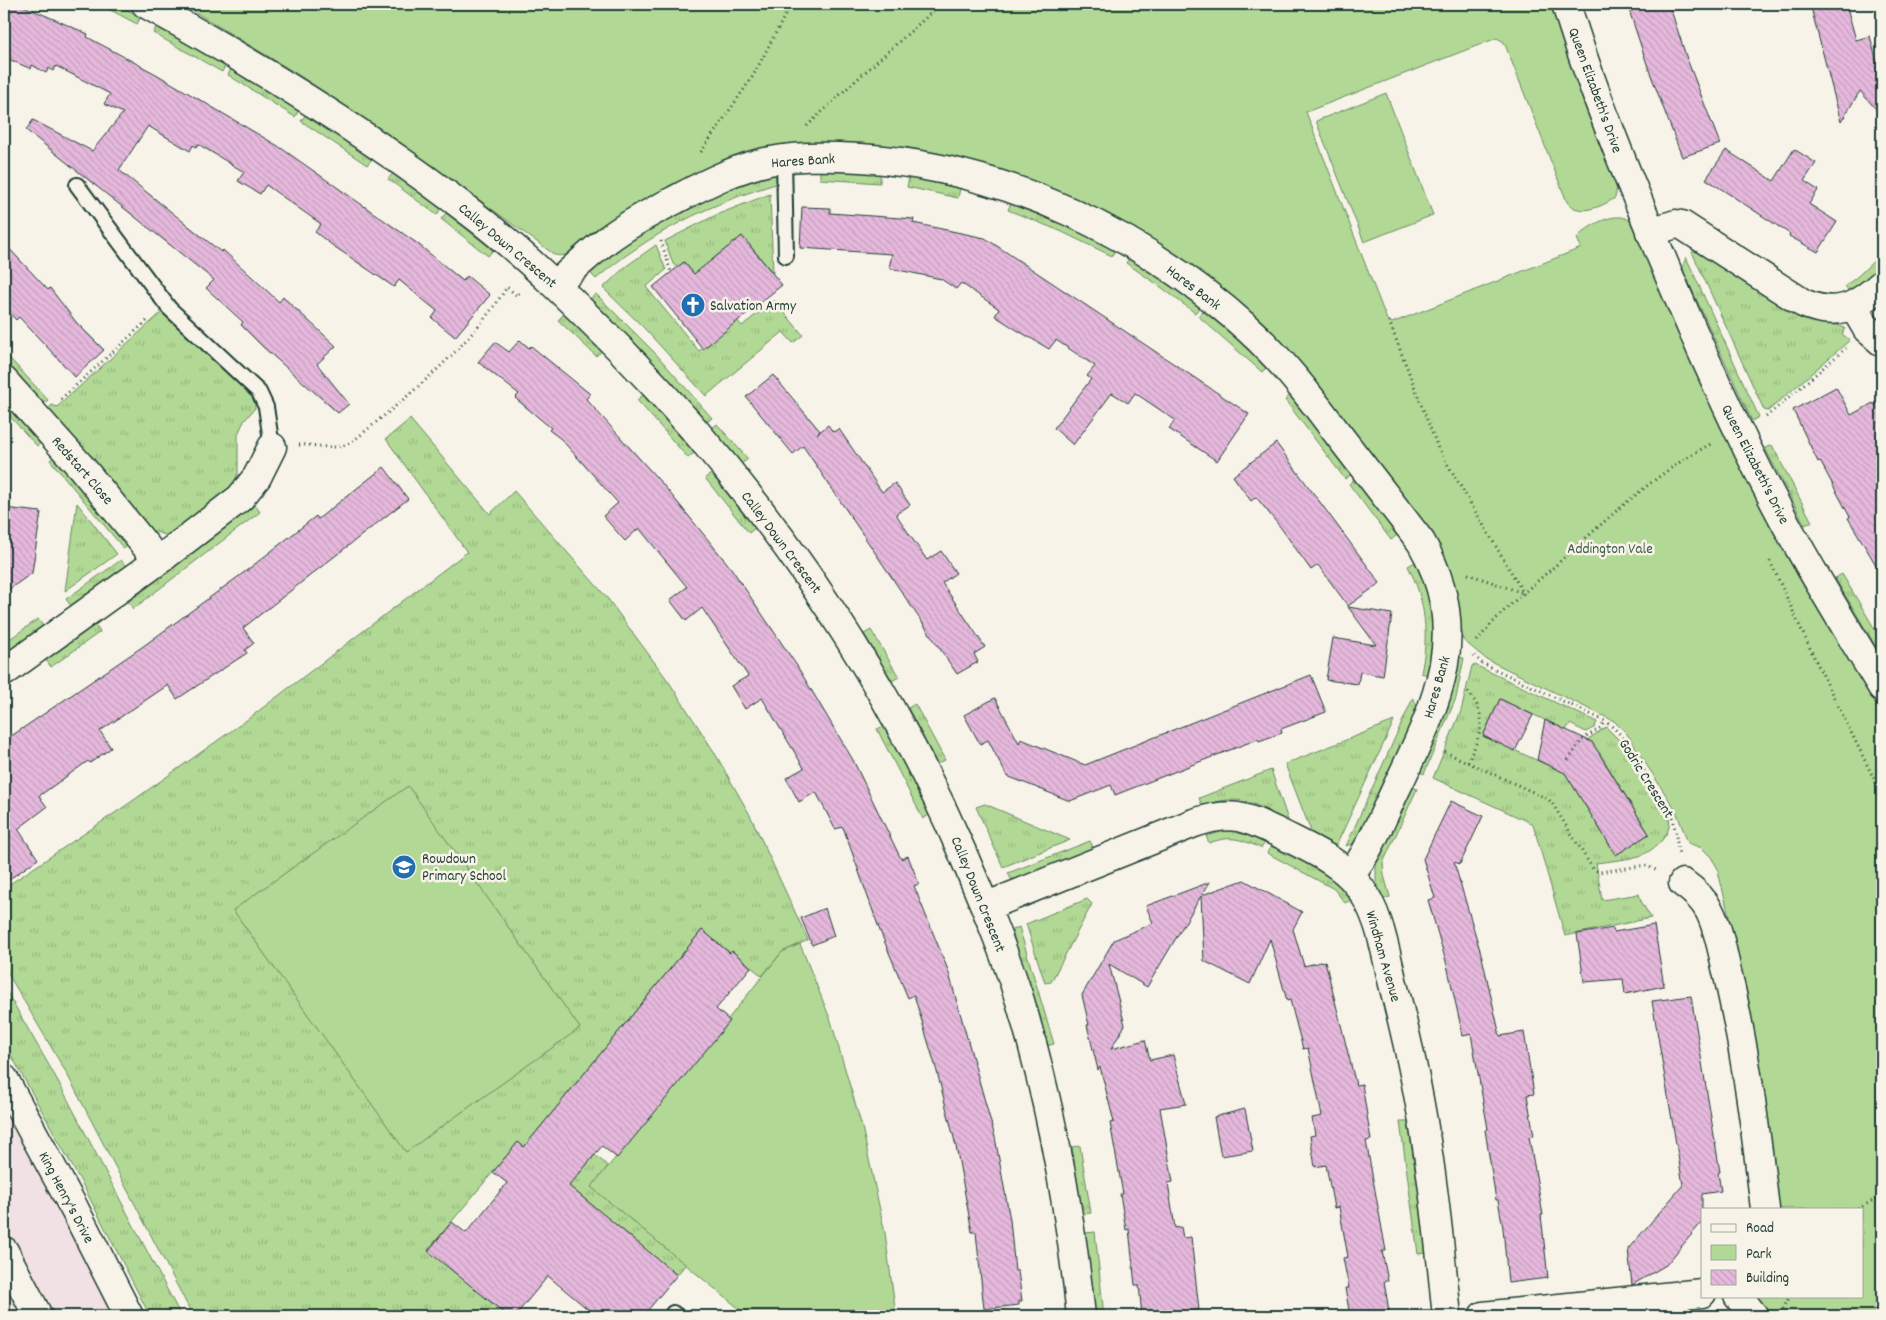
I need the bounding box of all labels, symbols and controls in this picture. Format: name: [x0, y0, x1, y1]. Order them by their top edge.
street label: Queen Elizabeth's Drive: [1561, 25, 1627, 157]
street label: Hares Bank: [771, 149, 836, 175]
street label: Calley Down Crescent: [452, 199, 561, 295]
street label: Hares Bank: [1161, 261, 1225, 317]
church icon: Salvation Army: [680, 292, 706, 318]
place label: Salvation Army: [710, 296, 797, 318]
street label: Queen Elizabeth's Drive: [1715, 401, 1794, 529]
street label: Redstart Close: [45, 432, 118, 511]
street label: Calley Down Crescent: [735, 487, 827, 599]
park label: Addington Vale: [1567, 539, 1653, 561]
street label: Hares Bank: [1419, 654, 1457, 721]
street label: Godric Crescent: [1612, 735, 1679, 823]
street label: Calley Down Crescent: [944, 834, 1011, 956]
place label: Rowdown Primary School: [422, 849, 506, 888]
school or university icon: Rowdown Primary School: [391, 854, 417, 880]
street label: Windham Avenue: [1359, 908, 1406, 1005]
street label: King Henry's Drive: [32, 1148, 99, 1248]
legend: [1701, 1208, 1864, 1298]
text: Road: [1746, 1218, 1774, 1240]
text: Park: [1746, 1244, 1772, 1266]
text: Building: [1746, 1268, 1789, 1290]

